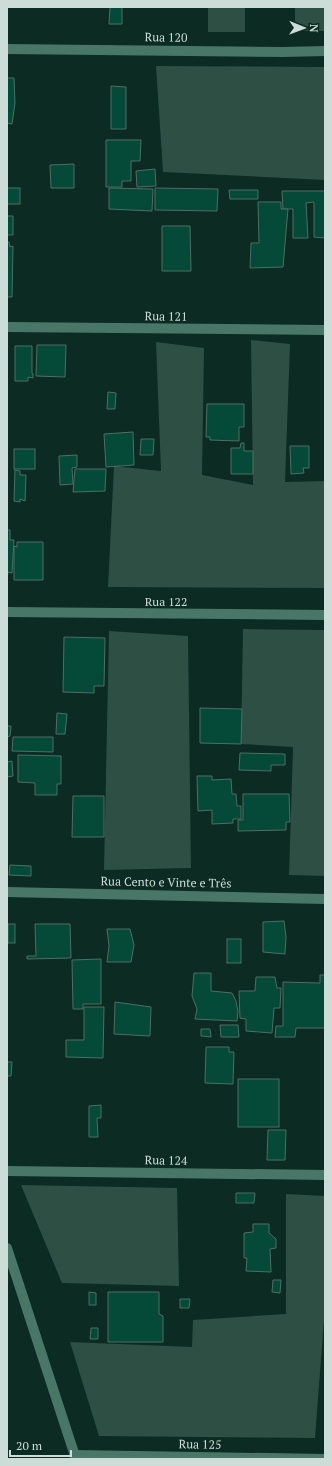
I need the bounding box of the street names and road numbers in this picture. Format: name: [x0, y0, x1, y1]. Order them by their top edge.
street label: Rua 120: [145, 29, 187, 45]
street label: Rua 121: [145, 308, 187, 324]
street label: Rua 122: [145, 594, 187, 609]
street label: Rua Cento e Vinte e Três: [100, 873, 232, 891]
street label: Rua 124: [145, 1152, 188, 1168]
street label: Rua 125: [179, 1436, 221, 1452]

